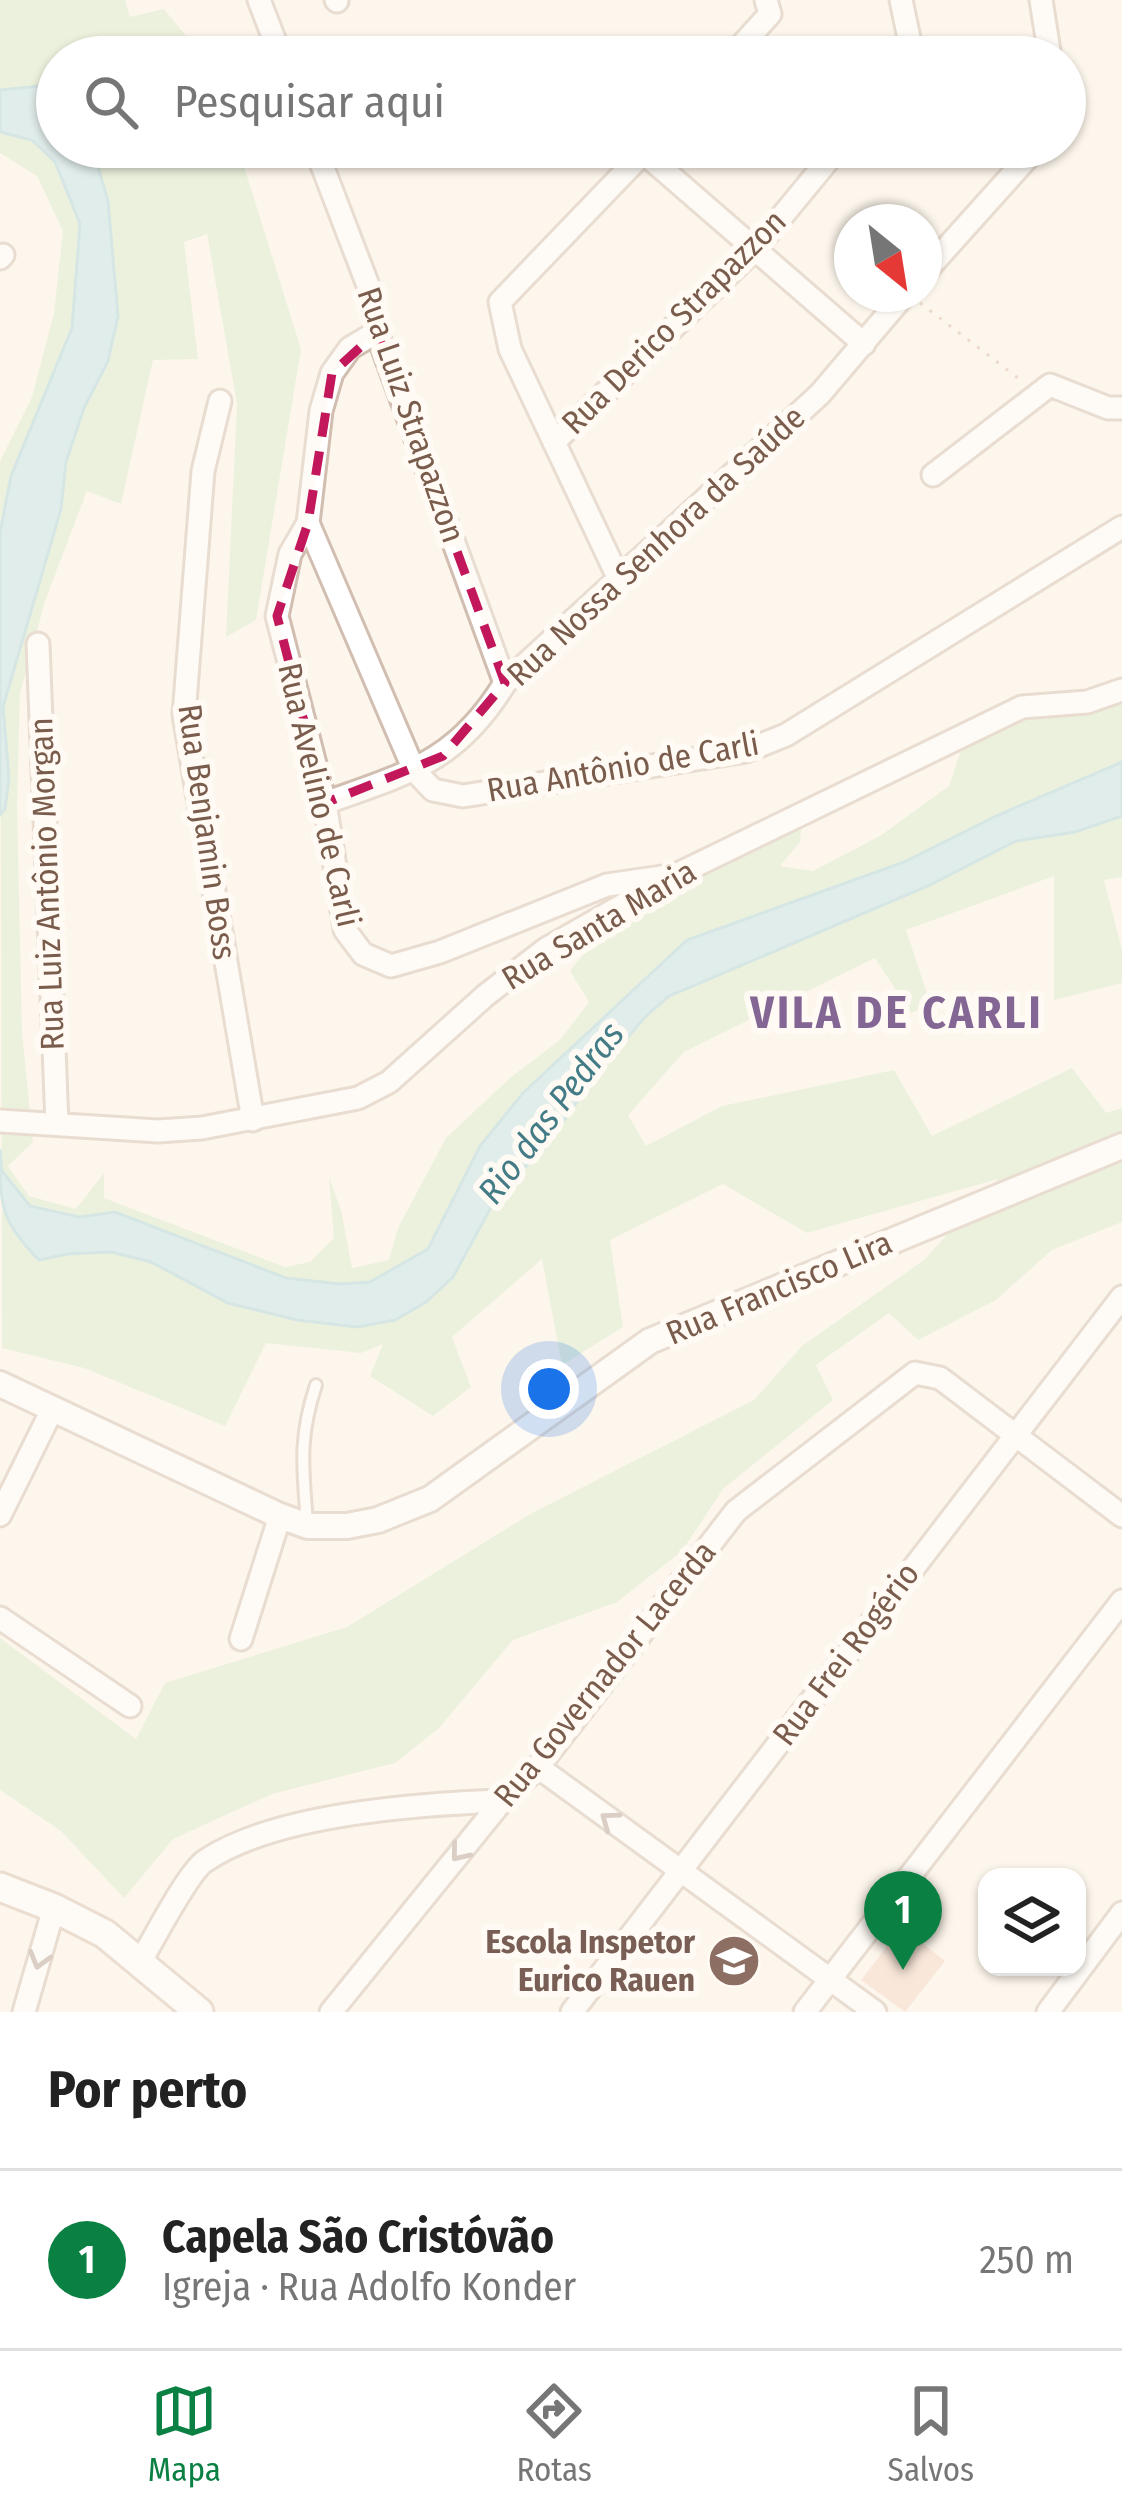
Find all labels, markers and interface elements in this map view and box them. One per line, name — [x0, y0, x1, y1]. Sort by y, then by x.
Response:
search box — [36, 36, 1086, 168]
icon: search — [78, 69, 144, 135]
text: Pesquisar aqui — [174, 75, 445, 129]
street label: Rua Derico Strapazzon — [553, 201, 795, 443]
north arrow — [834, 204, 942, 312]
street label: Rua Luiz Strapazzon — [349, 282, 473, 548]
street label: Rua Nossa Senhora da Saúde — [499, 397, 813, 695]
street label: Rua Avelino de Carli — [269, 659, 369, 931]
street label: Rua Benjamin Boss — [169, 702, 245, 962]
street label: Rua Luiz Antônio Morgan — [21, 717, 73, 1051]
street label: Rua Antônio de Carli — [484, 723, 762, 811]
street label: Rua Santa Maria — [495, 851, 703, 999]
district label: VILA DE CARLI — [749, 986, 1044, 1040]
water label: Rio das Pedras — [468, 1014, 634, 1212]
street label: Rua Francisco Lira — [660, 1222, 898, 1354]
your location — [519, 1359, 579, 1419]
street label: Rua Governador Lacerda — [486, 1533, 724, 1815]
street label: Rua Frei Rogério — [764, 1555, 928, 1753]
one-way arrow — [601, 1812, 623, 1834]
one-way arrow — [452, 1840, 474, 1862]
map controls — [978, 1868, 1086, 1976]
button: layers — [978, 1868, 1086, 1976]
pin: 1 — [864, 1871, 942, 1970]
place label: Escola Inspetor Eurico Rauen — [486, 1922, 696, 2000]
school or university icon: Escola Inspetor Eurico Rauen — [706, 1933, 762, 1989]
one-way arrow — [28, 1949, 53, 1970]
text: Por perto — [48, 2059, 247, 2121]
text: Capela São Cristóvão — [162, 2210, 554, 2264]
text: 1 — [79, 2237, 95, 2283]
text: 250 m — [979, 2237, 1074, 2283]
text: Igreja · Rua Adolfo Konder — [162, 2264, 576, 2310]
tab: Mapa — [148, 2378, 221, 2490]
tab: Rotas — [517, 2378, 592, 2490]
tab: Salvos — [888, 2378, 974, 2490]

